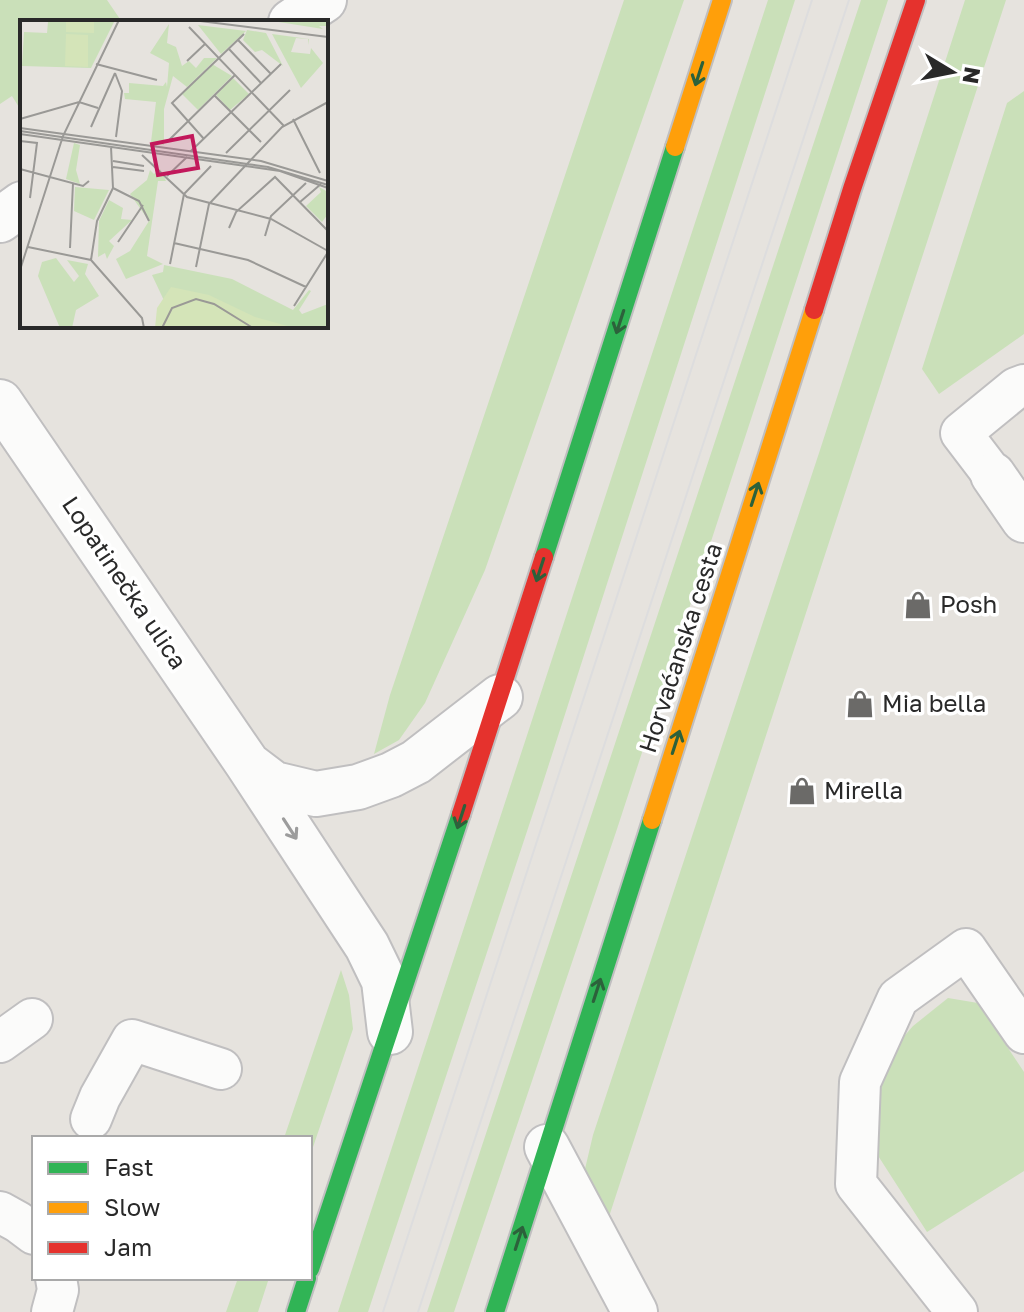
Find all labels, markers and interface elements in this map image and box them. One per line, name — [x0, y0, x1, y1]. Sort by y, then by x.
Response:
inset map — [20, 20, 328, 328]
north arrow — [912, 32, 992, 112]
one-way arrow — [690, 62, 705, 87]
text: N — [957, 65, 987, 86]
one-way arrow — [611, 309, 626, 334]
one-way arrow — [748, 482, 763, 507]
street label: Lopatinečka ulica — [57, 490, 194, 674]
street label: Horvaćanska cesta — [632, 539, 727, 756]
one-way arrow — [532, 557, 547, 582]
place label: Posh — [940, 589, 997, 618]
shop icon: Posh — [903, 590, 933, 620]
place label: Mia bella — [882, 688, 986, 717]
shop icon: Mia bella — [845, 689, 875, 719]
one-way arrow — [670, 730, 684, 755]
place label: Mirella — [824, 775, 903, 804]
shop icon: Mirella — [787, 776, 817, 806]
one-way arrow — [452, 804, 467, 829]
one-way arrow — [281, 817, 298, 839]
one-way arrow — [590, 977, 605, 1003]
legend — [32, 1136, 312, 1280]
text: Fast — [104, 1152, 154, 1181]
text: Slow — [104, 1192, 160, 1221]
one-way arrow — [512, 1225, 527, 1250]
text: Jam — [104, 1232, 152, 1261]

